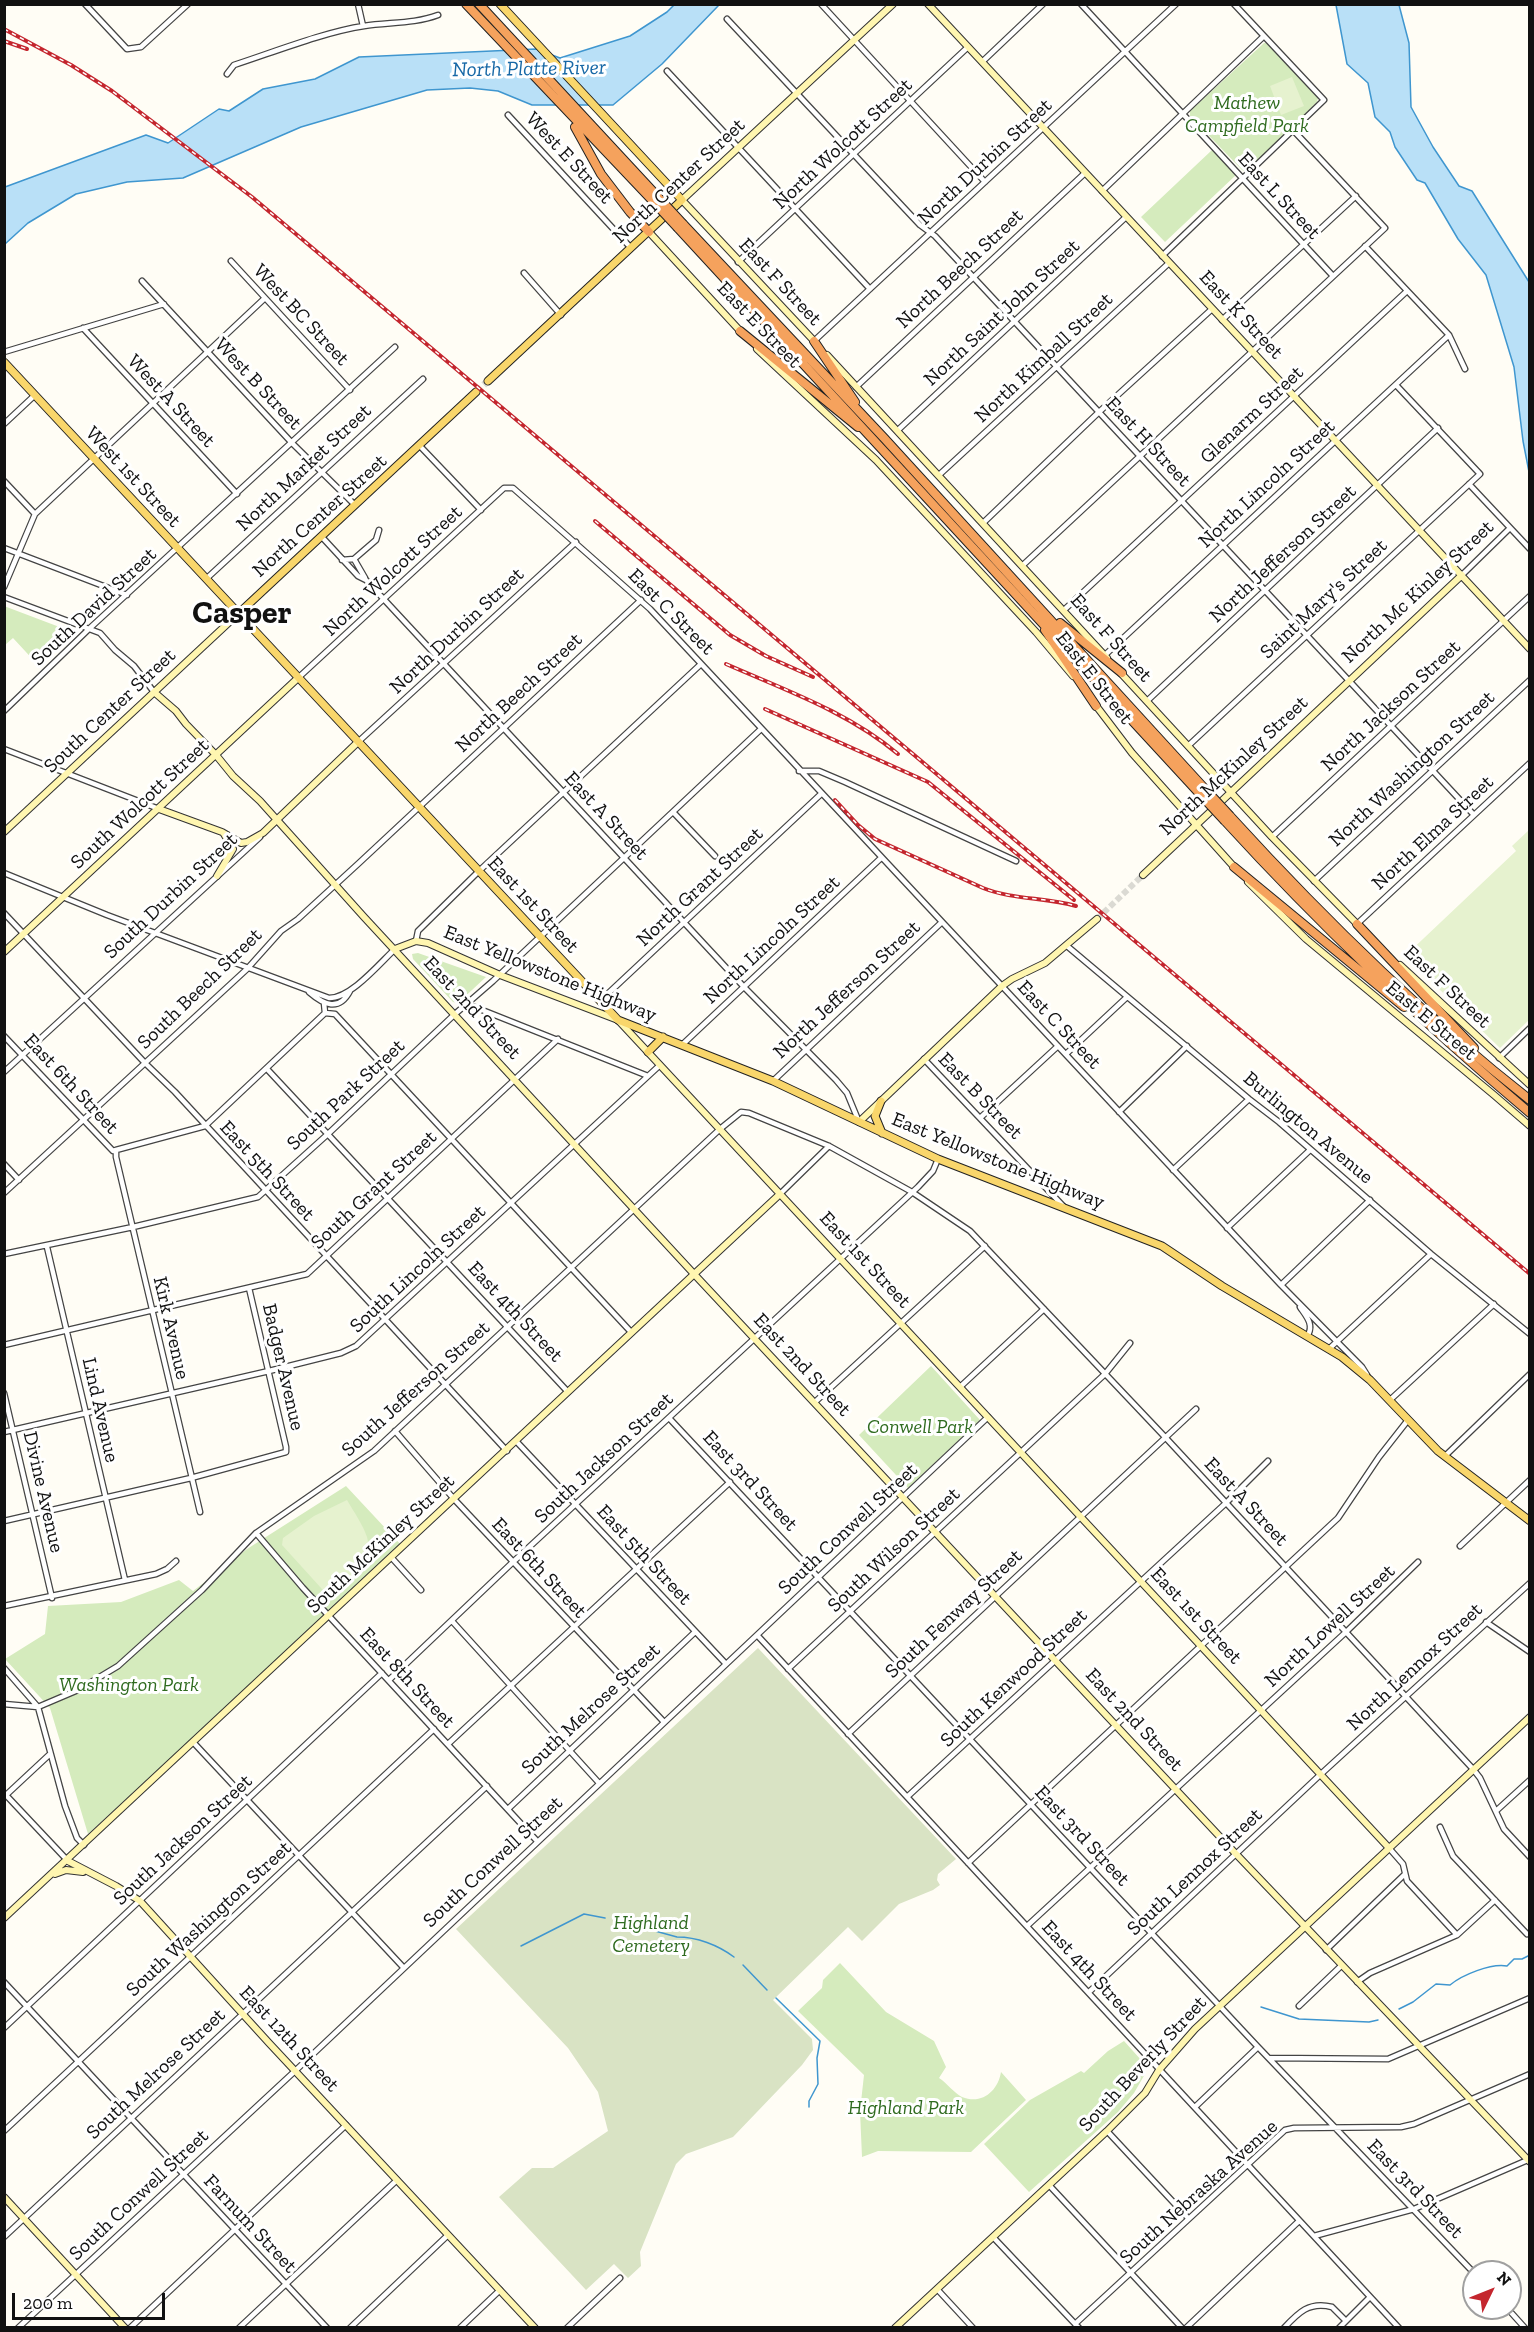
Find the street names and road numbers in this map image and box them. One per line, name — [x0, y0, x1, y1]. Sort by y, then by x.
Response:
street label: North Wolcott Street — [769, 73, 917, 215]
street label: North Durbin Street — [913, 94, 1057, 230]
street label: West E Street — [520, 107, 618, 209]
street label: North Center Street — [608, 113, 750, 249]
street label: East L Street — [1233, 147, 1325, 245]
street label: North Beech Street — [892, 204, 1028, 334]
street label: East F Street — [734, 233, 826, 331]
street label: North Saint John Street — [919, 235, 1085, 391]
street label: West BC Street — [248, 259, 354, 371]
street label: East K Street — [1194, 266, 1288, 364]
street label: East E Street — [712, 277, 806, 373]
street label: North Kimball Street — [970, 288, 1118, 428]
street label: West B Street — [209, 333, 307, 435]
street label: West A Street — [122, 350, 220, 452]
street label: Glenarm Street — [1195, 361, 1309, 469]
street label: East H Street — [1100, 392, 1196, 492]
street label: North Market Street — [232, 399, 376, 537]
street label: North Lincoln Street — [1194, 415, 1340, 553]
street label: West 1st Street — [80, 422, 186, 532]
street label: North Center Street — [248, 449, 392, 583]
street label: North Jefferson Street — [1205, 480, 1361, 628]
street label: North Wolcott Street — [319, 500, 467, 642]
street label: North Mc Kinley Street — [1337, 515, 1499, 669]
street label: Saint Mary's Street — [1256, 534, 1392, 664]
street label: South David Street — [26, 543, 162, 671]
street label: North Durbin Street — [385, 563, 529, 699]
street label: East C Street — [623, 564, 719, 660]
street label: East F Street — [1065, 589, 1157, 687]
street label: East E Street — [1050, 627, 1138, 729]
street label: North Beech Street — [451, 628, 587, 758]
street label: North Jackson Street — [1316, 635, 1466, 777]
street label: South Center Street — [39, 644, 181, 778]
street label: North Washington Street — [1324, 686, 1500, 852]
street label: North McKinley Street — [1155, 691, 1313, 841]
street label: South Wolcott Street — [66, 734, 214, 874]
street label: East A Street — [559, 767, 653, 865]
street label: North Elma Street — [1367, 771, 1499, 895]
street label: North Grant Street — [632, 822, 768, 952]
street label: South Durbin Street — [99, 828, 243, 964]
street label: East 1st Street — [482, 852, 584, 958]
street label: North Lincoln Street — [699, 871, 845, 1009]
street label: North Jefferson Street — [769, 916, 925, 1064]
street label: East Yellowstone Highway — [440, 920, 660, 1028]
street label: South Beech Street — [133, 923, 267, 1055]
street label: East F Street — [1398, 941, 1496, 1033]
street label: East 2nd Street — [418, 952, 526, 1064]
street label: East C Street — [1012, 976, 1106, 1074]
street label: East E Street — [1381, 976, 1481, 1066]
street label: East 6th Street — [18, 1029, 124, 1139]
street label: South Park Street — [282, 1034, 410, 1156]
street label: East B Street — [933, 1048, 1027, 1144]
street label: Burlington Avenue — [1238, 1067, 1378, 1189]
street label: East Yellowstone Highway — [888, 1107, 1108, 1215]
street label: East 5th Street — [214, 1116, 320, 1226]
street label: South Grant Street — [306, 1126, 442, 1254]
street label: South Lincoln Street — [345, 1200, 491, 1338]
street label: East 1st Street — [814, 1207, 916, 1313]
street label: East 4th Street — [462, 1257, 568, 1367]
street label: Kirk Avenue — [147, 1274, 195, 1382]
street label: Badger Avenue — [257, 1301, 309, 1433]
street label: East 2nd Street — [748, 1309, 856, 1421]
street label: South Jefferson Street — [337, 1316, 495, 1462]
street label: Lind Avenue — [76, 1355, 124, 1465]
street label: South Jackson Street — [530, 1388, 678, 1528]
street label: East 3rd Street — [697, 1426, 803, 1536]
street label: Divine Avenue — [17, 1429, 69, 1555]
street label: East A Street — [1199, 1453, 1293, 1551]
street label: South Conwell Street — [773, 1458, 923, 1600]
street label: South McKinley Street — [302, 1469, 460, 1619]
street label: South Wilson Street — [823, 1482, 965, 1618]
street label: East 5th Street — [591, 1500, 697, 1610]
street label: East 6th Street — [486, 1513, 592, 1623]
street label: South Fenway Street — [881, 1544, 1027, 1684]
street label: North Lowell Street — [1260, 1559, 1400, 1693]
street label: East 1st Street — [1145, 1563, 1247, 1669]
street label: North Lennox Street — [1342, 1598, 1488, 1736]
street label: South Kenwood Street — [936, 1604, 1092, 1752]
street label: East 8th Street — [354, 1623, 460, 1733]
street label: South Melrose Street — [517, 1638, 665, 1780]
street label: East 2nd Street — [1080, 1664, 1188, 1776]
street label: South Jackson Street — [109, 1770, 257, 1910]
street label: East 3rd Street — [1029, 1781, 1135, 1891]
street label: South Conwell Street — [418, 1791, 568, 1933]
street label: South Lennox Street — [1122, 1803, 1268, 1941]
street label: South Washington Street — [121, 1836, 297, 2002]
street label: East 4th Street — [1036, 1916, 1142, 2026]
street label: East 12th Street — [234, 1981, 344, 2097]
street label: South Beverly Street — [1074, 1991, 1212, 2137]
street label: South Melrose Street — [82, 2003, 230, 2145]
street label: South Nebraska Avenue — [1115, 2115, 1283, 2269]
street label: South Conwell Street — [64, 2124, 214, 2266]
street label: East 3rd Street — [1362, 2134, 1468, 2244]
street label: Farnum Street — [198, 2170, 302, 2278]

